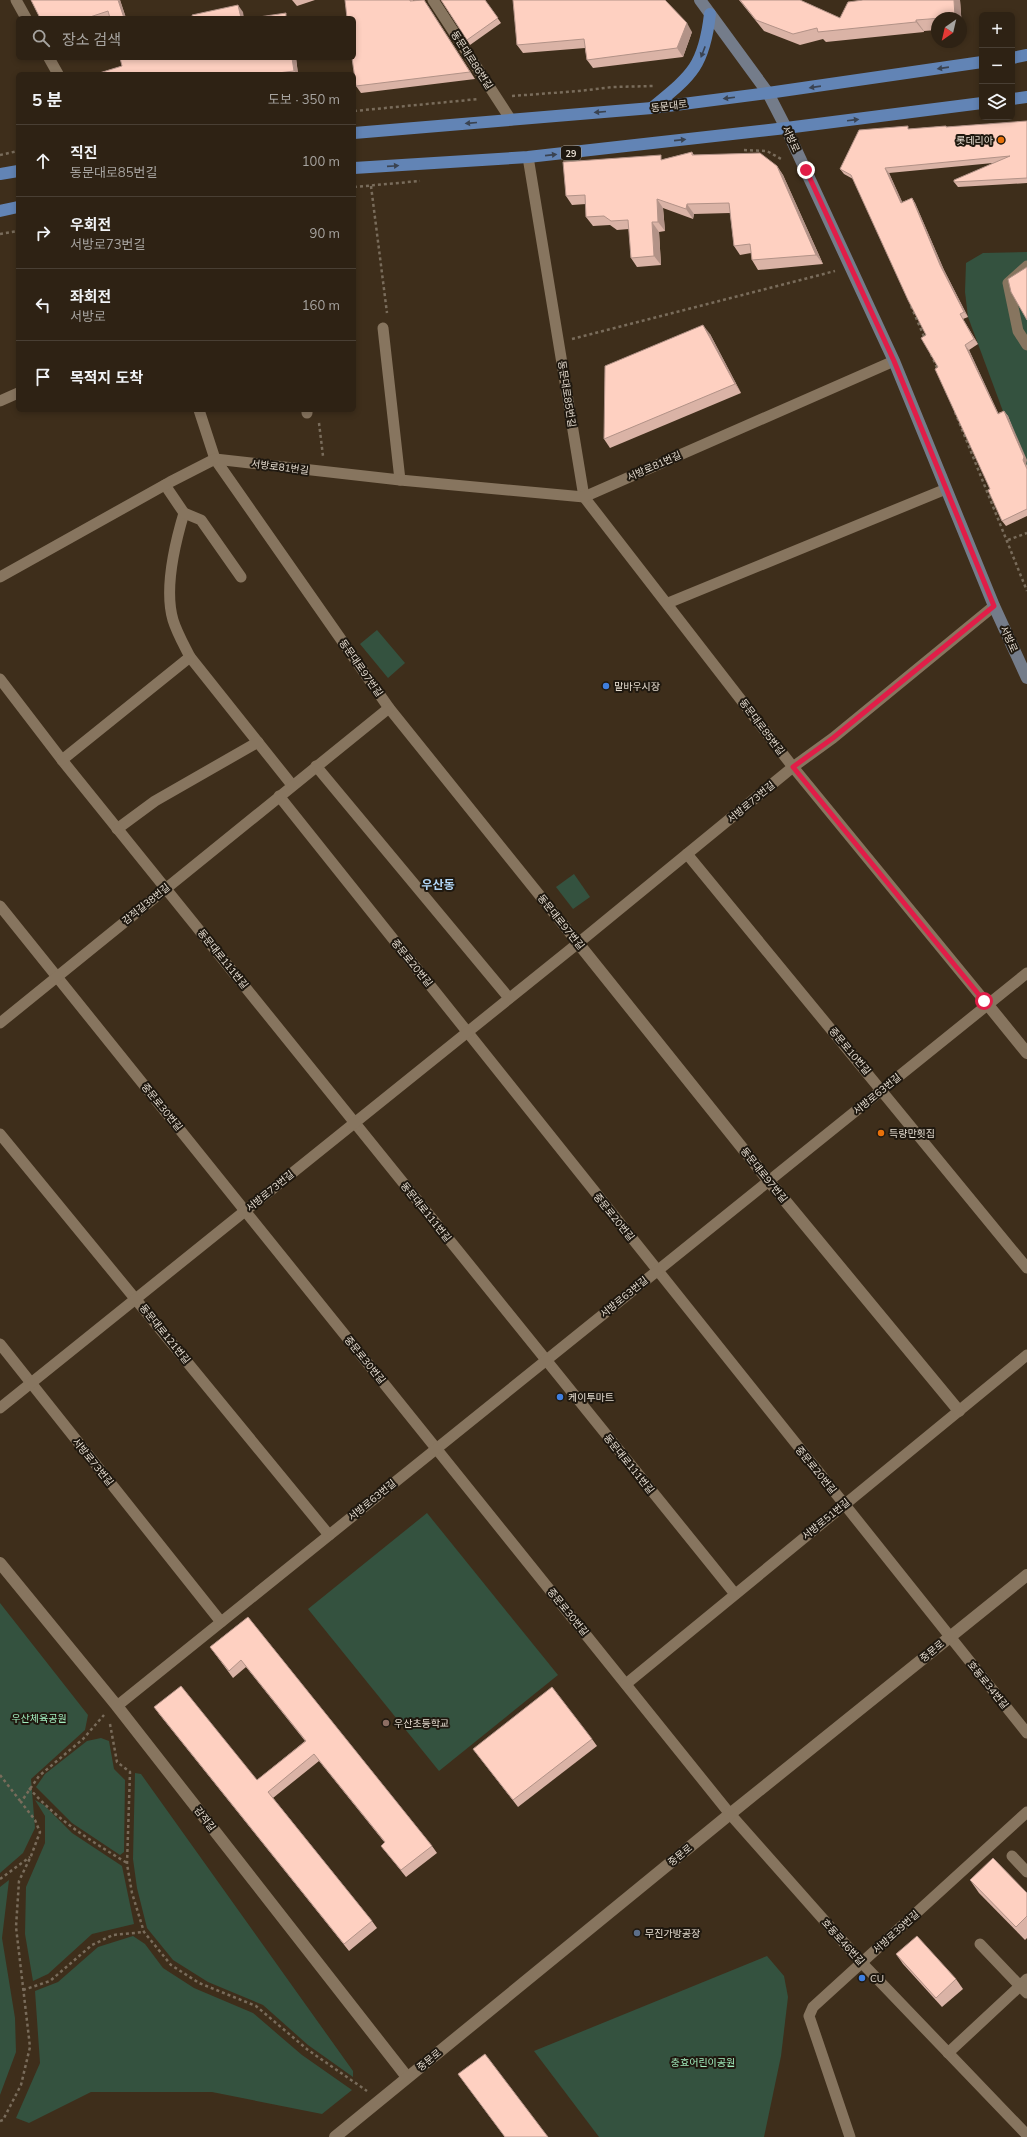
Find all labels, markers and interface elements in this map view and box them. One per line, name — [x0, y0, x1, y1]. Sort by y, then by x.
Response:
north arrow — [931, 12, 967, 48]
map controls — [979, 12, 1015, 120]
button: + — [979, 12, 1015, 48]
search box — [16, 16, 356, 60]
icon: search — [30, 27, 52, 49]
street label: 동문대로86번길 — [448, 28, 496, 92]
text: 장소 검색 — [62, 30, 121, 49]
one-way arrow — [699, 46, 705, 58]
button: − — [979, 48, 1015, 84]
one-way arrow — [937, 65, 949, 71]
one-way arrow — [809, 84, 821, 90]
button: layers — [979, 84, 1015, 120]
text: 5 분 — [32, 89, 63, 110]
text: 도보 · 350 m — [268, 91, 340, 107]
one-way arrow — [723, 95, 735, 101]
street label: 동문대로 — [650, 97, 688, 115]
one-way arrow — [594, 109, 606, 116]
one-way arrow — [847, 117, 859, 123]
one-way arrow — [465, 119, 477, 126]
street label: 서방로 — [779, 124, 803, 154]
place label: 롯데리아 — [956, 134, 994, 147]
marker: 롯데리아 — [996, 135, 1006, 145]
one-way arrow — [674, 137, 686, 144]
text: 직진 — [70, 143, 98, 162]
road number: 29 — [561, 146, 581, 160]
icon: ahead — [32, 150, 54, 172]
one-way arrow — [544, 152, 557, 158]
text: 100 m — [302, 153, 340, 169]
route end — [797, 161, 815, 179]
one-way arrow — [387, 162, 399, 169]
text: 동문대로85번길 — [70, 164, 157, 180]
text: 우회전 — [70, 215, 111, 234]
icon: right — [32, 222, 54, 244]
text: 90 m — [310, 225, 340, 241]
text: 서방로73번길 — [70, 236, 145, 252]
text: 좌회전 — [70, 287, 111, 306]
icon: left — [32, 294, 54, 316]
text: 160 m — [302, 297, 340, 313]
text: 서방로 — [70, 308, 106, 324]
street label: 동문대로85번길 — [555, 360, 579, 428]
icon: arrive — [32, 366, 54, 388]
text: 목적지 도착 — [70, 368, 143, 387]
street label: 서방로81번길 — [625, 448, 683, 484]
street label: 서방로81번길 — [250, 457, 310, 477]
street label: 서방로 — [997, 624, 1021, 654]
street label: 동문대로97번길 — [336, 637, 386, 699]
place label: 말바우시장 — [614, 680, 660, 693]
marker: 말바우시장 — [601, 681, 611, 691]
street label: 동문대로85번길 — [737, 696, 787, 758]
street label: 서방로73번길 — [725, 778, 777, 826]
district label: 우산동 — [421, 877, 455, 892]
street label: 감적길38번길 — [119, 881, 173, 927]
street label: 동문대로97번길 — [535, 892, 587, 952]
street label: 동문대로111번길 — [195, 926, 251, 992]
street label: 중문로20번길 — [389, 936, 435, 990]
route start — [975, 992, 993, 1010]
street label: 중문로10번길 — [826, 1025, 874, 1077]
street label: 서방로63번길 — [850, 1071, 904, 1117]
street label: 중문로30번길 — [139, 1080, 185, 1134]
place label: 득량만횟집 — [889, 1127, 935, 1140]
marker: 득량만횟집 — [876, 1128, 886, 1138]
street label: 동문대로97번길 — [738, 1145, 790, 1205]
street label: 서방로73번길 — [243, 1168, 297, 1214]
street label: 동문대로111번길 — [398, 1179, 454, 1245]
street label: 중문로20번길 — [591, 1190, 637, 1244]
street label: 서방로63번길 — [597, 1274, 651, 1320]
street label: 동문대로121번길 — [137, 1301, 193, 1367]
street label: 중문로30번길 — [342, 1333, 388, 1387]
place label: 케이투마트 — [568, 1391, 614, 1404]
marker: 케이투마트 — [555, 1392, 565, 1402]
street label: 동문대로111번길 — [601, 1431, 657, 1497]
street label: 서방로73번길 — [70, 1435, 116, 1489]
street label: 중문로20번길 — [793, 1443, 839, 1497]
street label: 서방로63번길 — [345, 1477, 399, 1523]
street label: 서방로51번길 — [799, 1496, 853, 1542]
street label: 중문로30번길 — [545, 1585, 591, 1639]
street label: 중문로 — [917, 1637, 947, 1665]
street label: 호동로34번길 — [965, 1658, 1011, 1712]
park label: 우산체육공원 — [11, 1712, 67, 1725]
place label: 우산초등학교 — [394, 1717, 449, 1730]
marker: 우산초등학교 — [381, 1718, 391, 1728]
street label: 감적길 — [191, 1804, 219, 1834]
street label: 중문로 — [665, 1841, 695, 1869]
street label: 서방로39번길 — [870, 1908, 922, 1956]
street label: 호동로46번길 — [819, 1916, 867, 1968]
place label: 무진가방공장 — [645, 1927, 700, 1940]
marker: 무진가방공장 — [632, 1928, 642, 1938]
place label: CU — [870, 1972, 884, 1985]
marker: CU — [857, 1973, 867, 1983]
street label: 중문로 — [414, 2046, 444, 2074]
park label: 충효어린이공원 — [671, 2056, 735, 2069]

